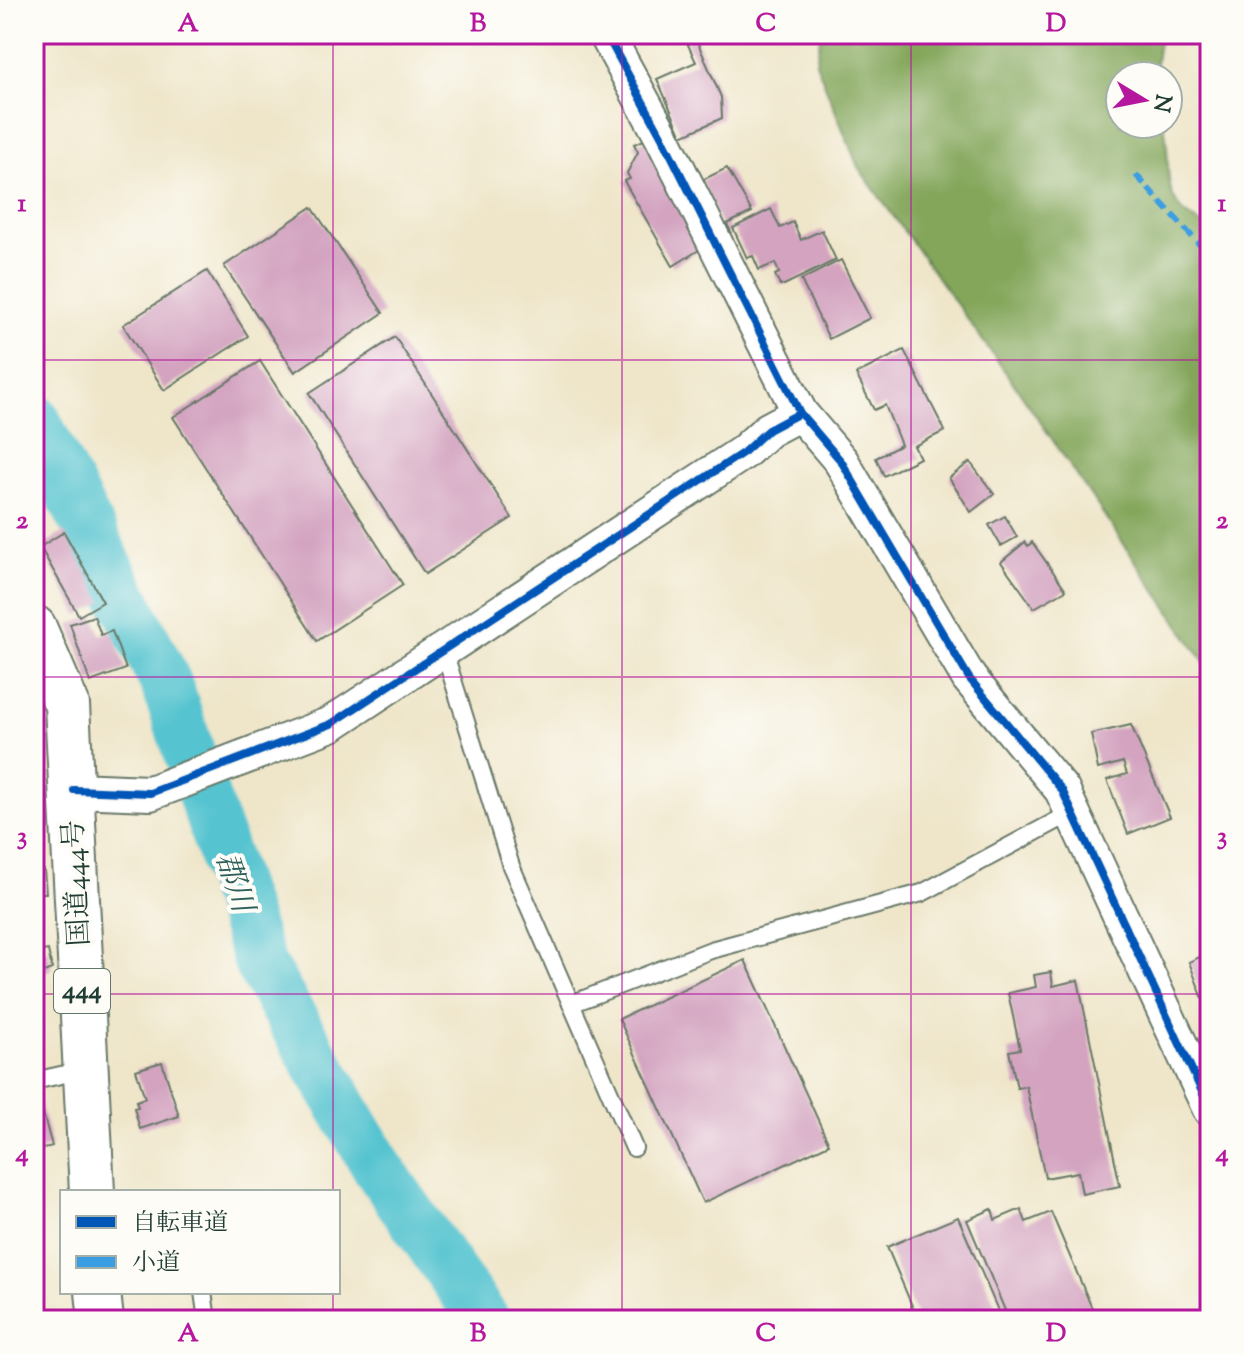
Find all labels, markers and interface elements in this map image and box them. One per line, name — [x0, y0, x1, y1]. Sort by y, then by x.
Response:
text: A — [177, 6, 199, 43]
text: B — [470, 6, 487, 43]
text: C — [756, 6, 776, 43]
text: D — [1046, 6, 1066, 43]
north arrow — [1104, 60, 1184, 140]
text: N — [1143, 92, 1178, 115]
text: 1 — [18, 186, 27, 223]
text: 1 — [1218, 186, 1227, 223]
text: 2 — [16, 503, 29, 540]
text: 2 — [1216, 503, 1229, 540]
text: 3 — [17, 819, 27, 856]
street label: 国道444号 — [55, 819, 101, 947]
text: 3 — [1217, 819, 1227, 856]
water label: 郡川 — [203, 848, 264, 921]
road number: 444 — [54, 969, 110, 1013]
text: 4 — [14, 1136, 29, 1173]
text: 4 — [1214, 1136, 1229, 1173]
legend — [60, 1190, 340, 1294]
text: 自転車道 — [132, 1207, 228, 1241]
text: 小道 — [132, 1247, 180, 1281]
text: A — [177, 1316, 199, 1353]
text: B — [470, 1316, 487, 1353]
text: C — [756, 1316, 776, 1353]
text: D — [1046, 1316, 1066, 1353]

